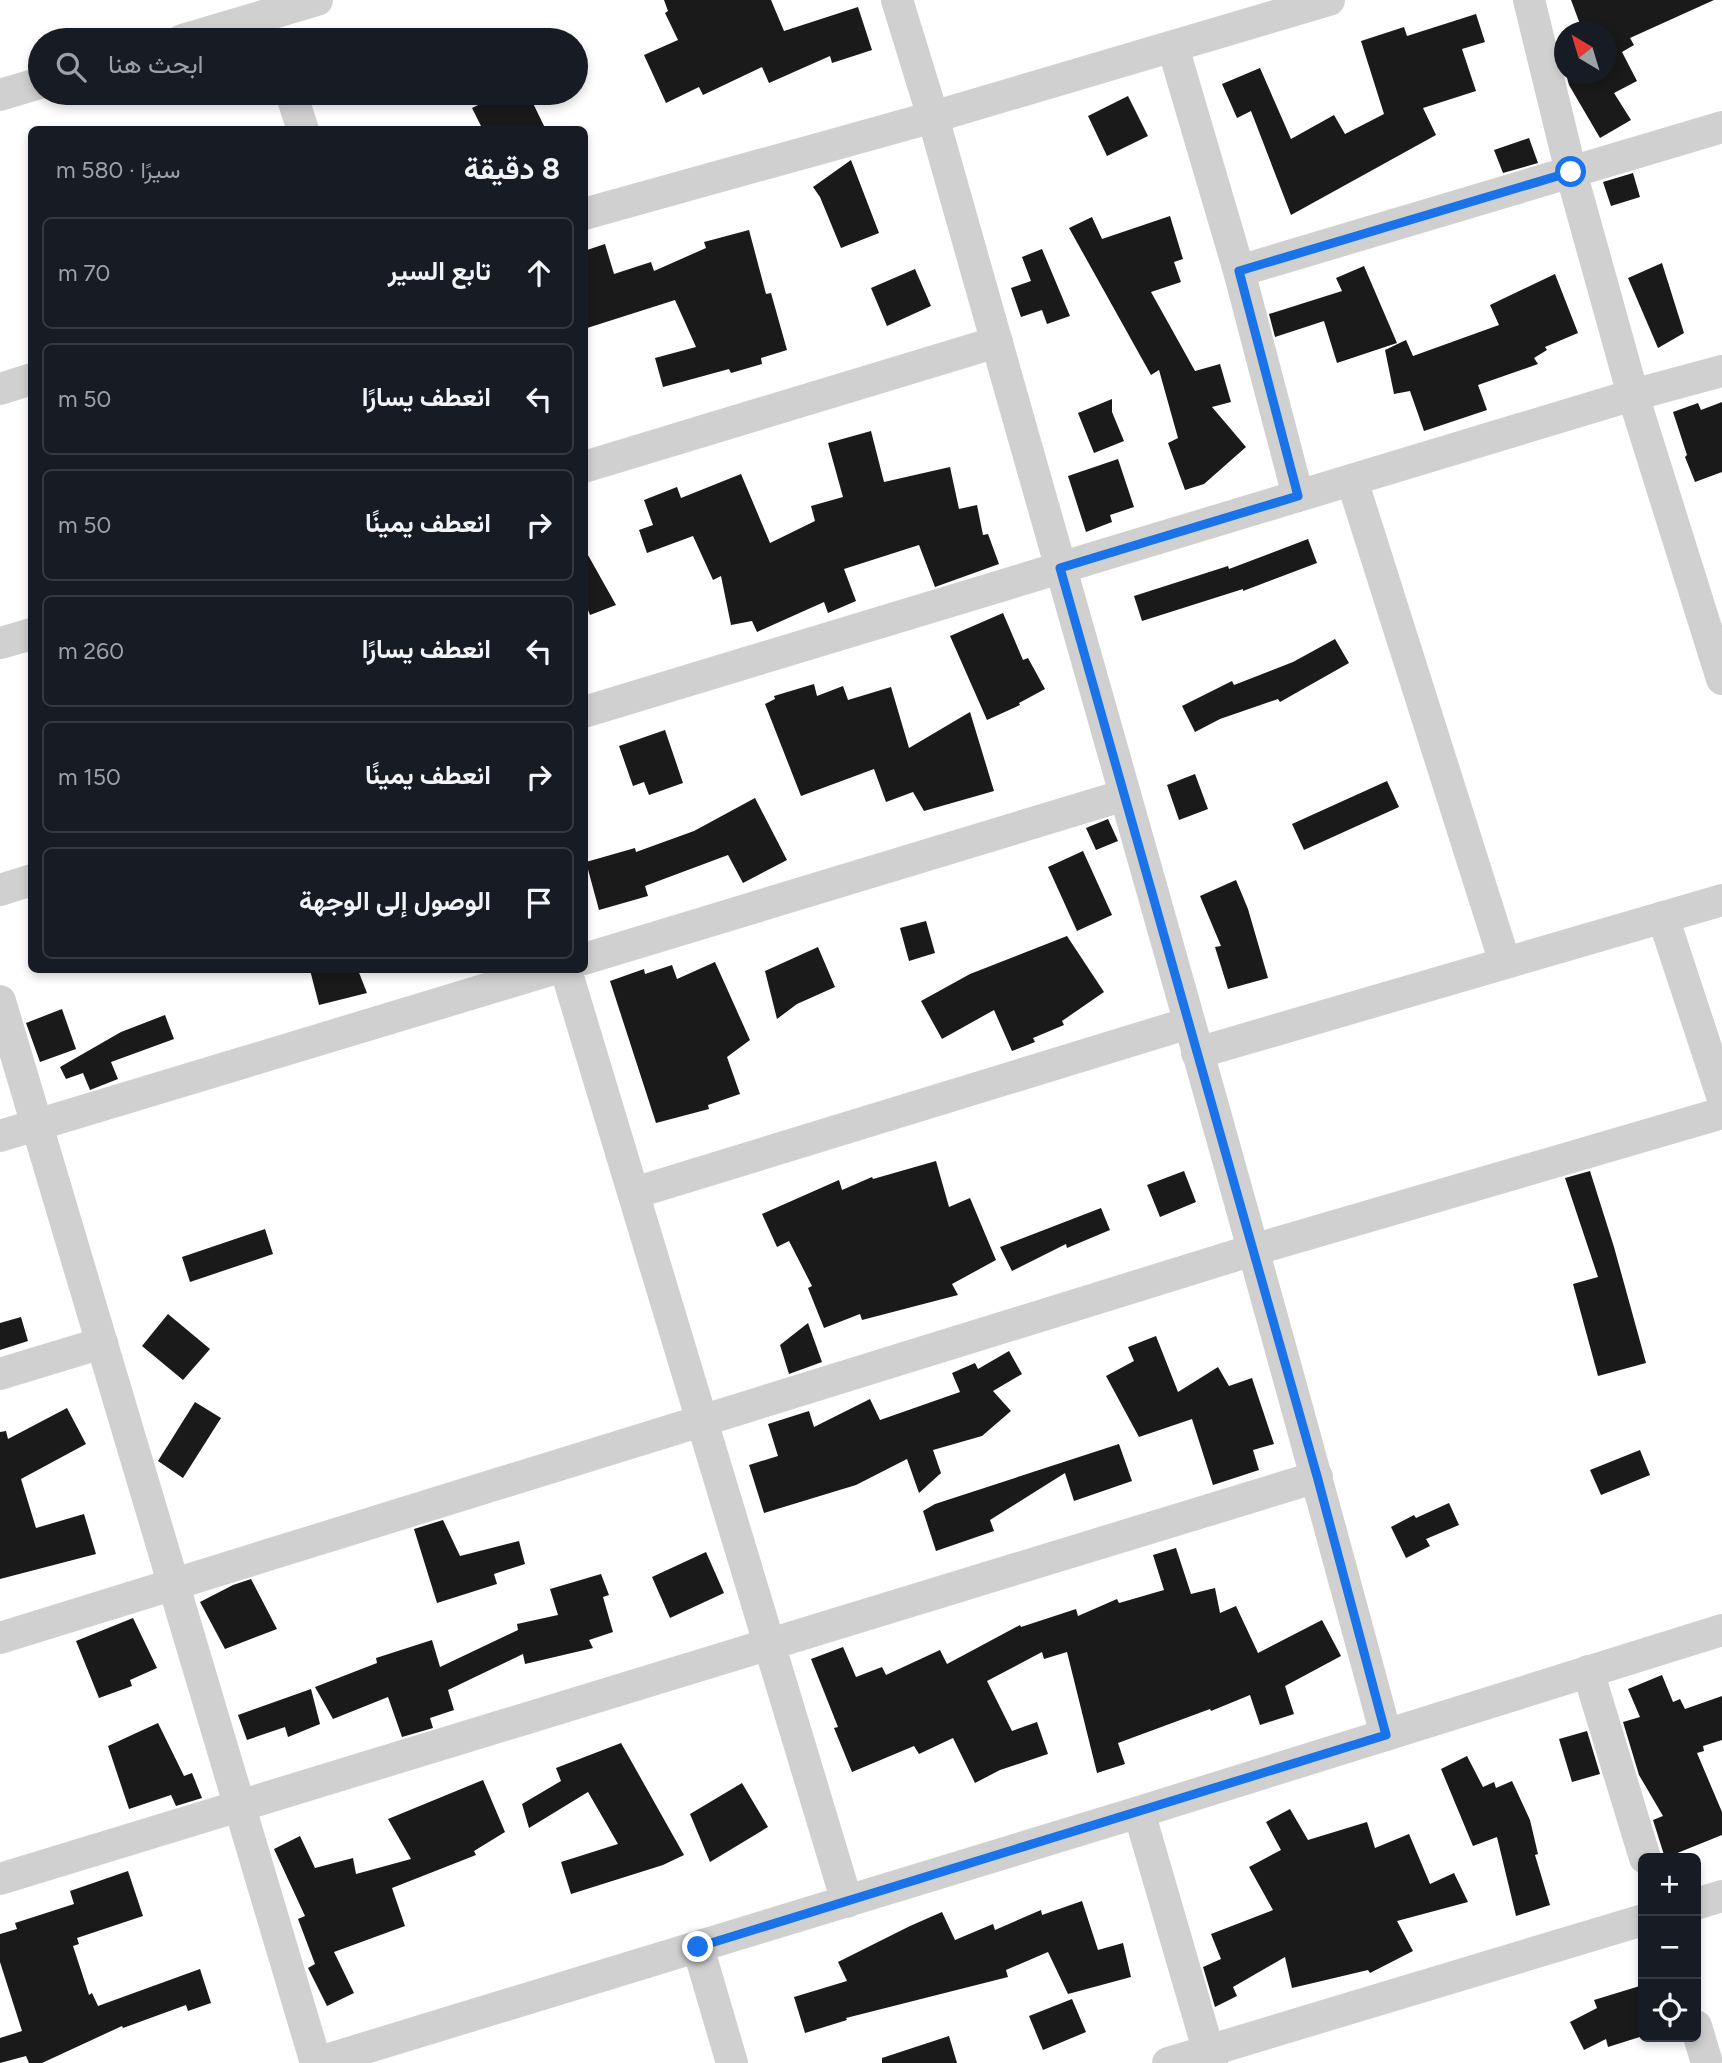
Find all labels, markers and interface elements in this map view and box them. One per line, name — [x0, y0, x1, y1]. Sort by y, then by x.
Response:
north arrow — [1554, 21, 1617, 84]
search box — [28, 28, 588, 105]
icon: search — [52, 48, 90, 86]
text: ابحث هنا — [108, 48, 204, 80]
text: 8 دقيقة — [464, 150, 560, 187]
text: سيرًا · 580 m — [56, 156, 180, 184]
route start — [1555, 156, 1586, 187]
icon: ahead — [520, 254, 558, 292]
text: تابع السير — [388, 255, 491, 287]
text: 70 m — [58, 259, 110, 287]
icon: left — [520, 380, 558, 418]
text: انعطف يسارًا — [362, 381, 491, 413]
text: 50 m — [58, 385, 111, 413]
icon: right — [520, 506, 558, 544]
text: انعطف يمينًا — [365, 507, 491, 539]
text: 50 m — [58, 511, 111, 539]
icon: left — [520, 632, 558, 670]
text: انعطف يسارًا — [362, 633, 491, 665]
text: 260 m — [58, 637, 124, 665]
icon: right — [520, 758, 558, 796]
text: انعطف يمينًا — [365, 759, 491, 791]
text: 150 m — [58, 763, 121, 791]
icon: arrive — [520, 884, 558, 922]
text: الوصول إلى الوجهة — [299, 885, 491, 917]
map controls — [1638, 1853, 1701, 2042]
button: + — [1638, 1853, 1701, 1916]
button: − — [1638, 1916, 1701, 1979]
route end — [682, 1931, 713, 1962]
button: locate — [1638, 1979, 1701, 2042]

